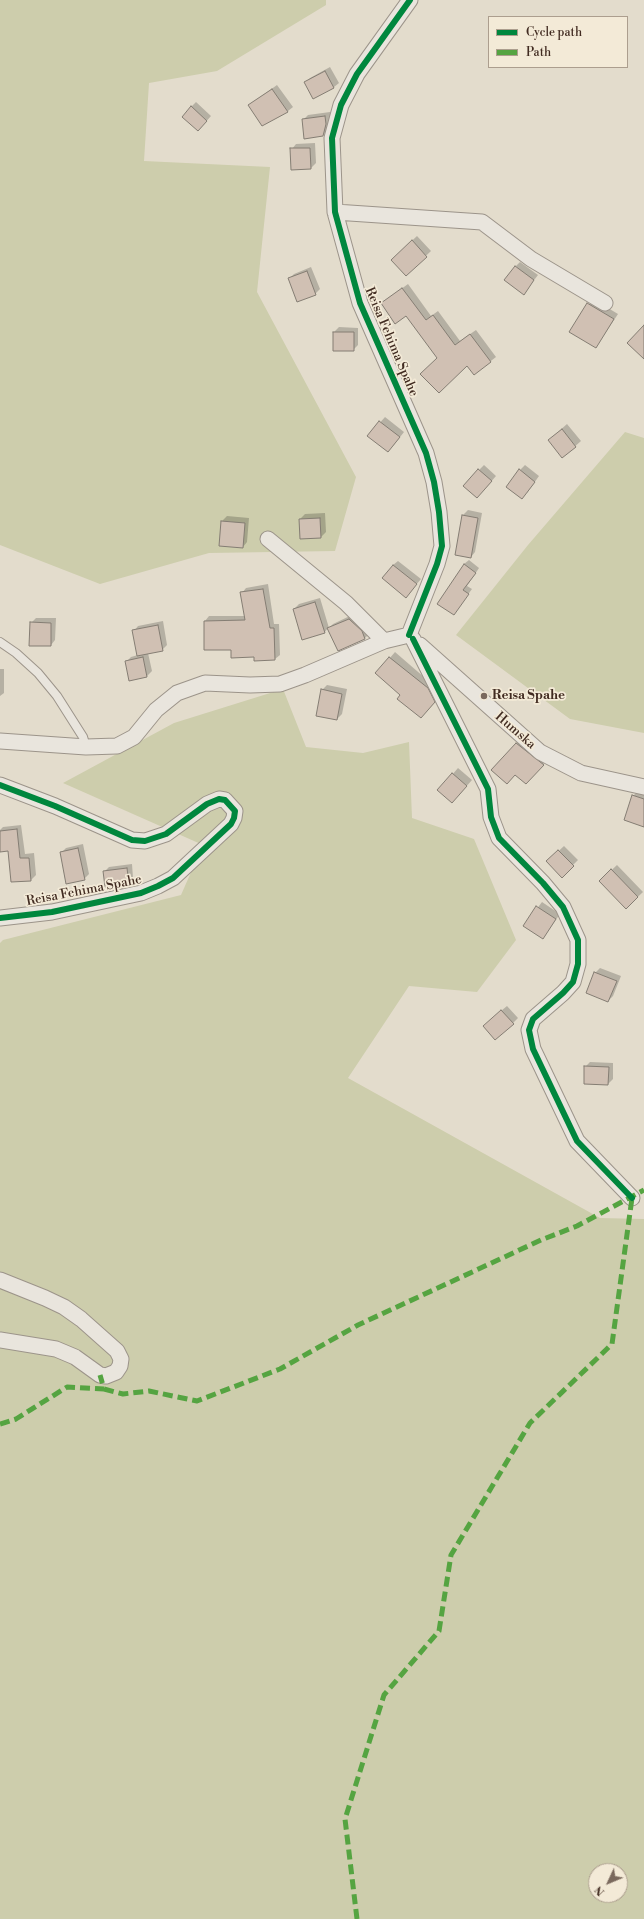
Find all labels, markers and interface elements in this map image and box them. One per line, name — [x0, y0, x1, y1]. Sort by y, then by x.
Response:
legend — [488, 16, 628, 68]
text: Cycle path — [526, 25, 582, 40]
text: Path — [526, 45, 551, 60]
street label: Reisa Fehima Spahe — [361, 285, 421, 399]
place label: Reisa Spahe — [492, 688, 565, 704]
marker: Reisa Spahe — [479, 691, 489, 701]
street label: Humska — [492, 709, 538, 753]
street label: Reisa Fehima Spahe — [25, 872, 143, 910]
north arrow — [588, 1863, 628, 1903]
text: N — [592, 1883, 608, 1899]

